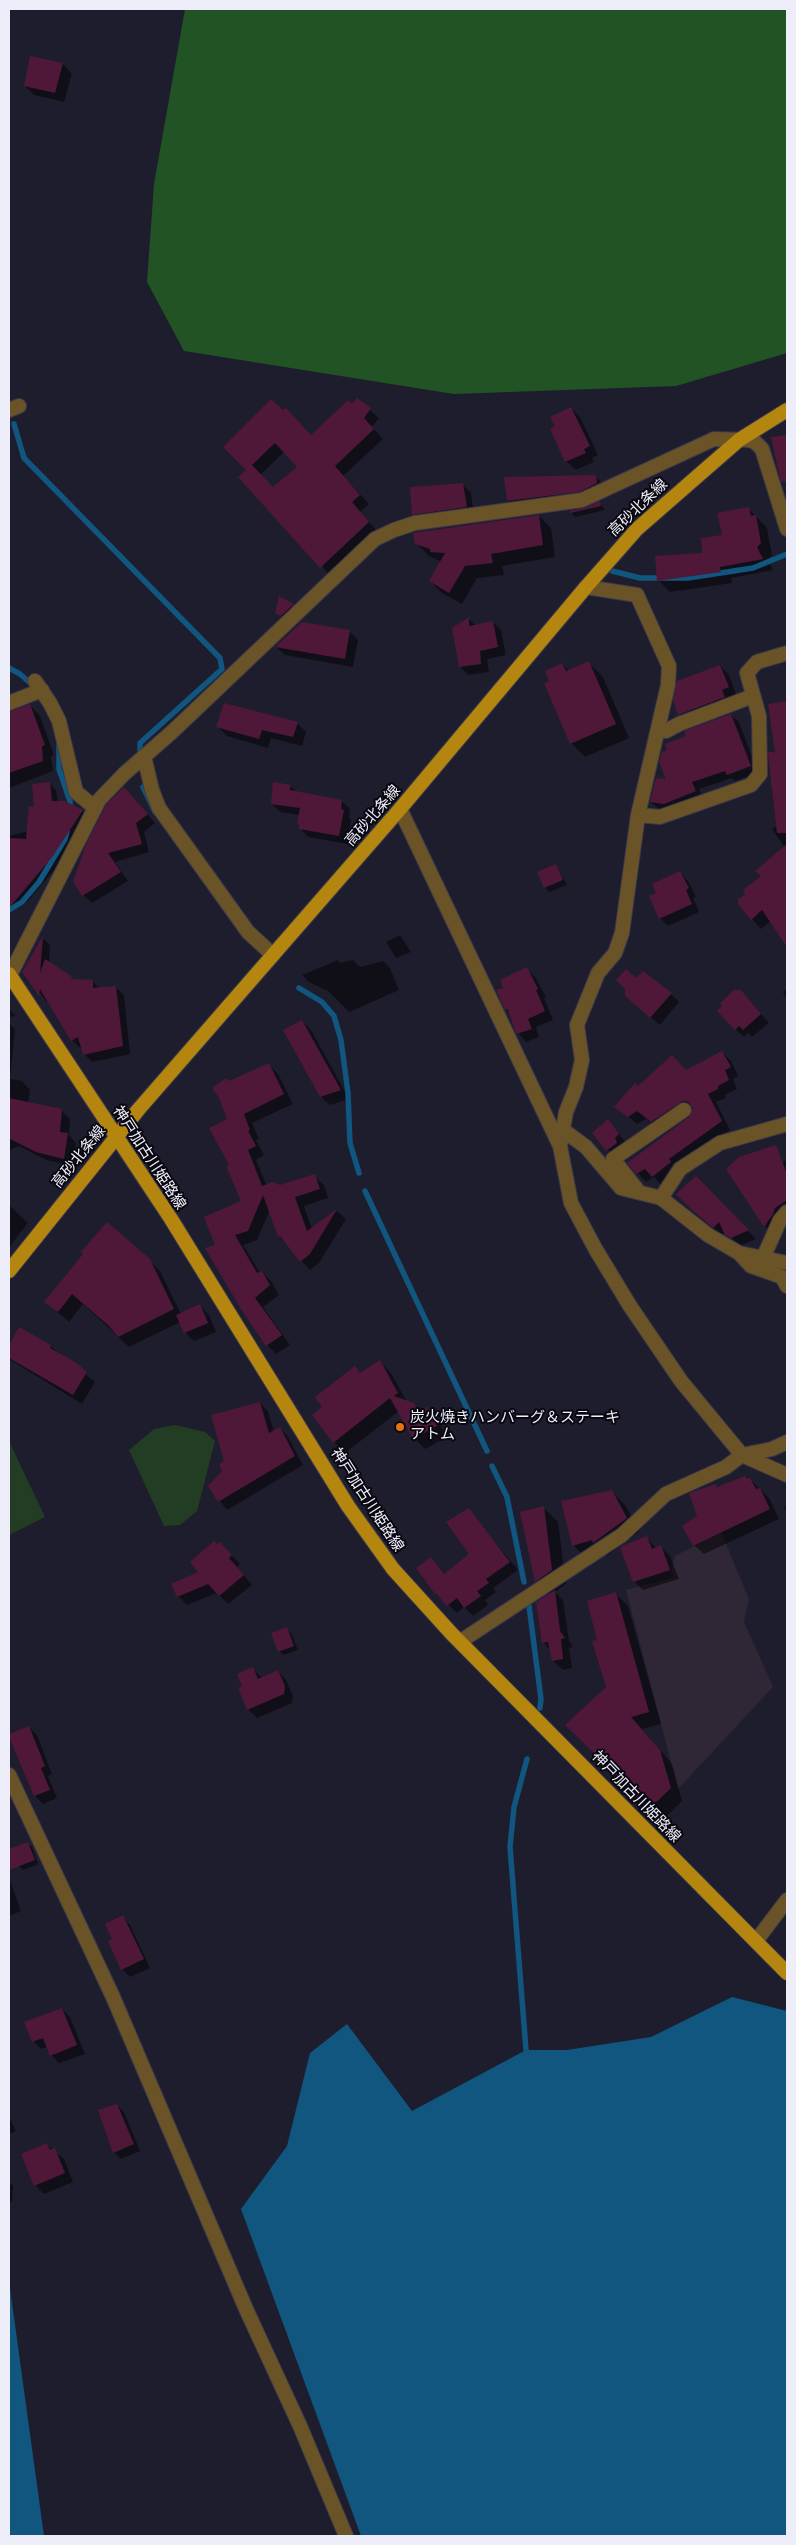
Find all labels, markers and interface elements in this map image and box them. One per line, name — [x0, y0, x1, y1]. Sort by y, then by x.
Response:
street label: 高砂北条線 — [605, 475, 671, 541]
street label: 高砂北条線 — [342, 782, 404, 850]
street label: 神戸加古川姫路線 — [109, 1103, 189, 1213]
street label: 高砂北条線 — [48, 1122, 110, 1192]
place label: 炭火焼きハンバーグ＆ステーキ アトム — [410, 1409, 620, 1444]
marker: 炭火焼きハンバーグ＆ステーキ アトム — [394, 1421, 406, 1433]
street label: 神戸加古川姫路線 — [327, 1445, 407, 1555]
street label: 神戸加古川姫路線 — [588, 1748, 684, 1846]

